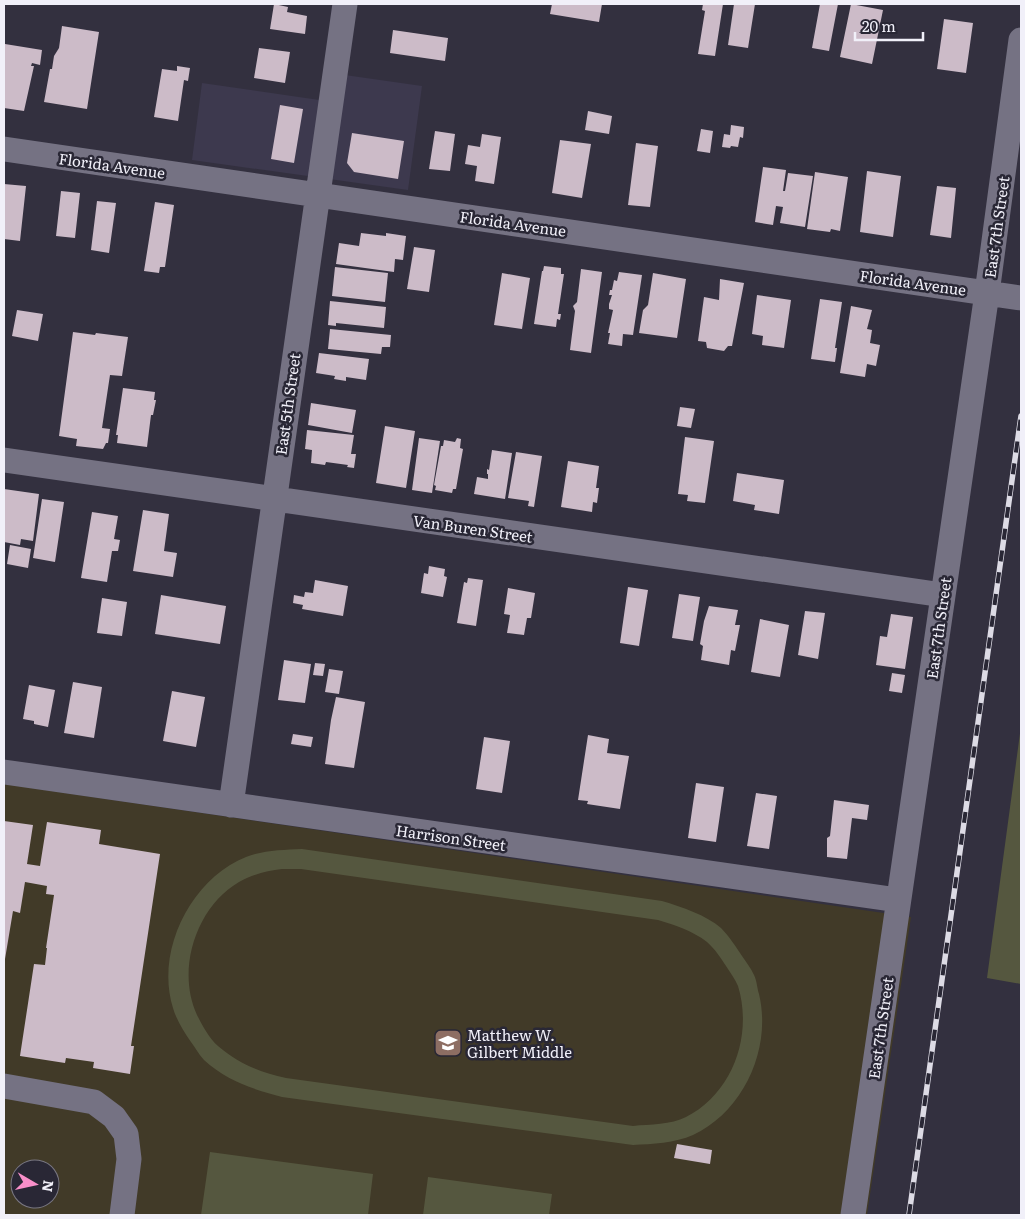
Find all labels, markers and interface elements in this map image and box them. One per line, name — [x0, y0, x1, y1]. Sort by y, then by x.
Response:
scale bar — [855, 10, 922, 42]
text: 20 m — [862, 14, 896, 37]
street label: Florida Avenue — [57, 146, 167, 184]
street label: East 7th Street — [977, 175, 1015, 279]
street label: Florida Avenue — [458, 204, 568, 242]
street label: Florida Avenue — [858, 263, 968, 301]
street label: East 5th Street — [268, 352, 306, 456]
street label: Van Buren Street — [412, 508, 534, 548]
street label: East 7th Street — [919, 576, 957, 680]
street label: Harrison Street — [394, 818, 508, 856]
street label: East 7th Street — [861, 976, 899, 1080]
place label: Matthew W. Gilbert Middle — [467, 1023, 572, 1063]
school or university icon: Matthew W. Gilbert Middle — [433, 1028, 463, 1058]
north arrow — [10, 1159, 60, 1209]
text: N — [38, 1179, 60, 1194]

